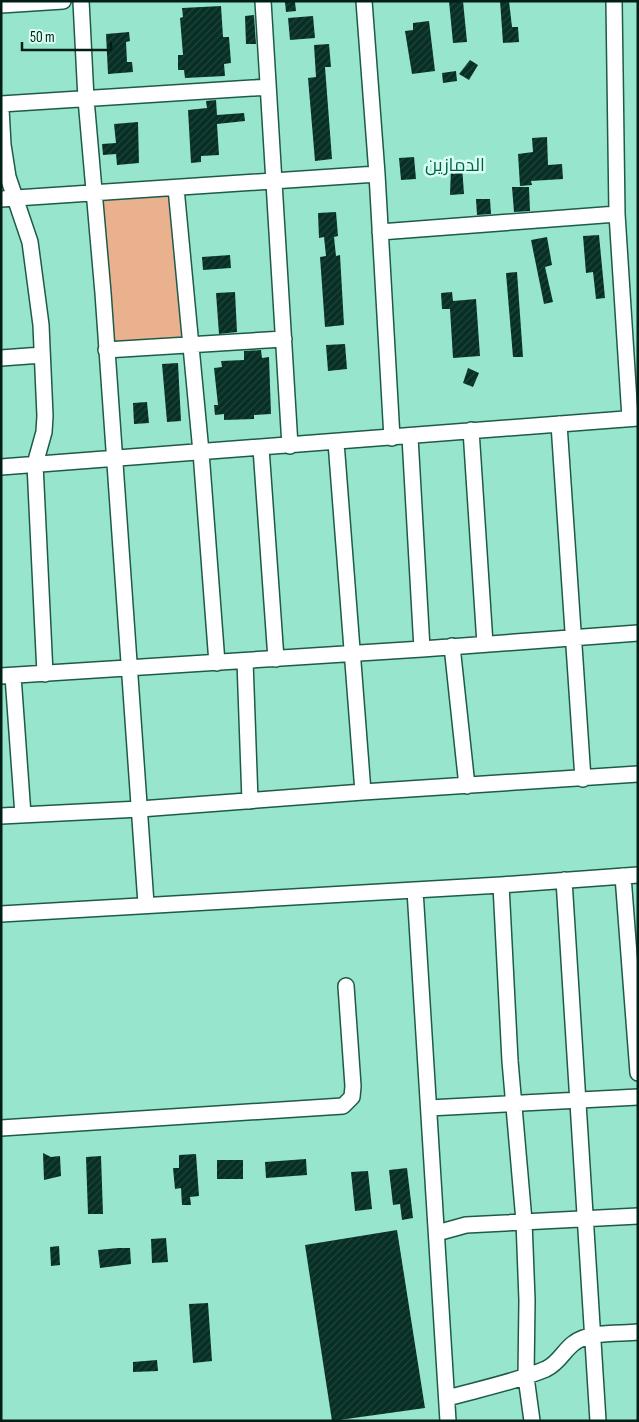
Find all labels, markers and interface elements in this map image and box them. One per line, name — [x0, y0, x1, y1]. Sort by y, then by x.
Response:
scale bar — [22, 20, 111, 52]
text: 50 m — [30, 28, 55, 47]
district label: الدمازين — [425, 155, 485, 176]

